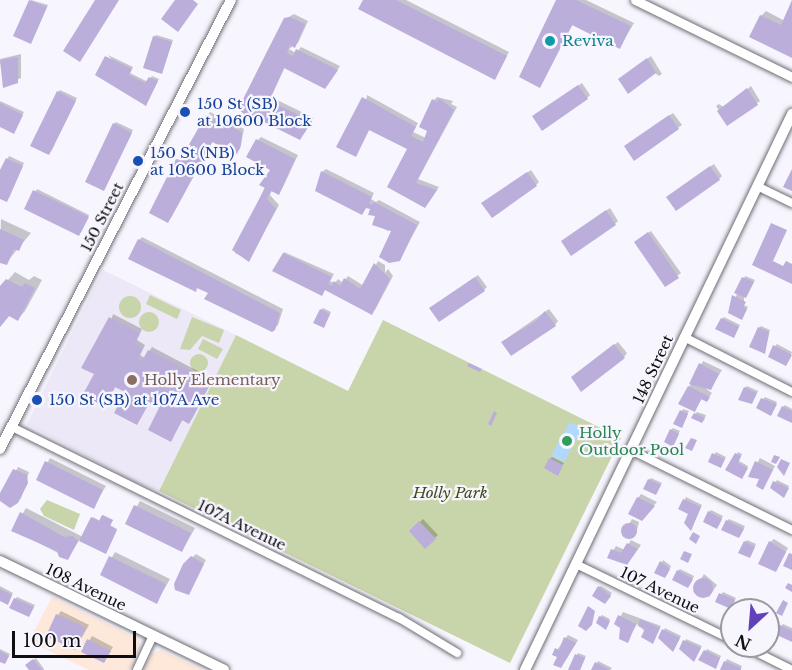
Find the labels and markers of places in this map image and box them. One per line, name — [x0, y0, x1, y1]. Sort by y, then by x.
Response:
place label: Reviva — [562, 32, 614, 50]
marker: Reviva — [543, 34, 557, 48]
place label: 150 St (SB) at 10600 Block — [197, 94, 312, 129]
marker: 150 St (SB) at 10600 Block — [178, 105, 192, 119]
place label: 150 St (NB) at 10600 Block — [150, 143, 265, 178]
marker: 150 St (NB) at 10600 Block — [131, 154, 145, 168]
place label: Holly Elementary — [144, 371, 281, 389]
marker: Holly Elementary — [125, 373, 139, 387]
place label: 150 St (SB) at 107A Ave — [49, 391, 220, 409]
marker: 150 St (SB) at 107A Ave — [30, 393, 44, 407]
place label: Holly Outdoor Pool — [579, 423, 684, 458]
marker: Holly Outdoor Pool — [560, 434, 574, 448]

